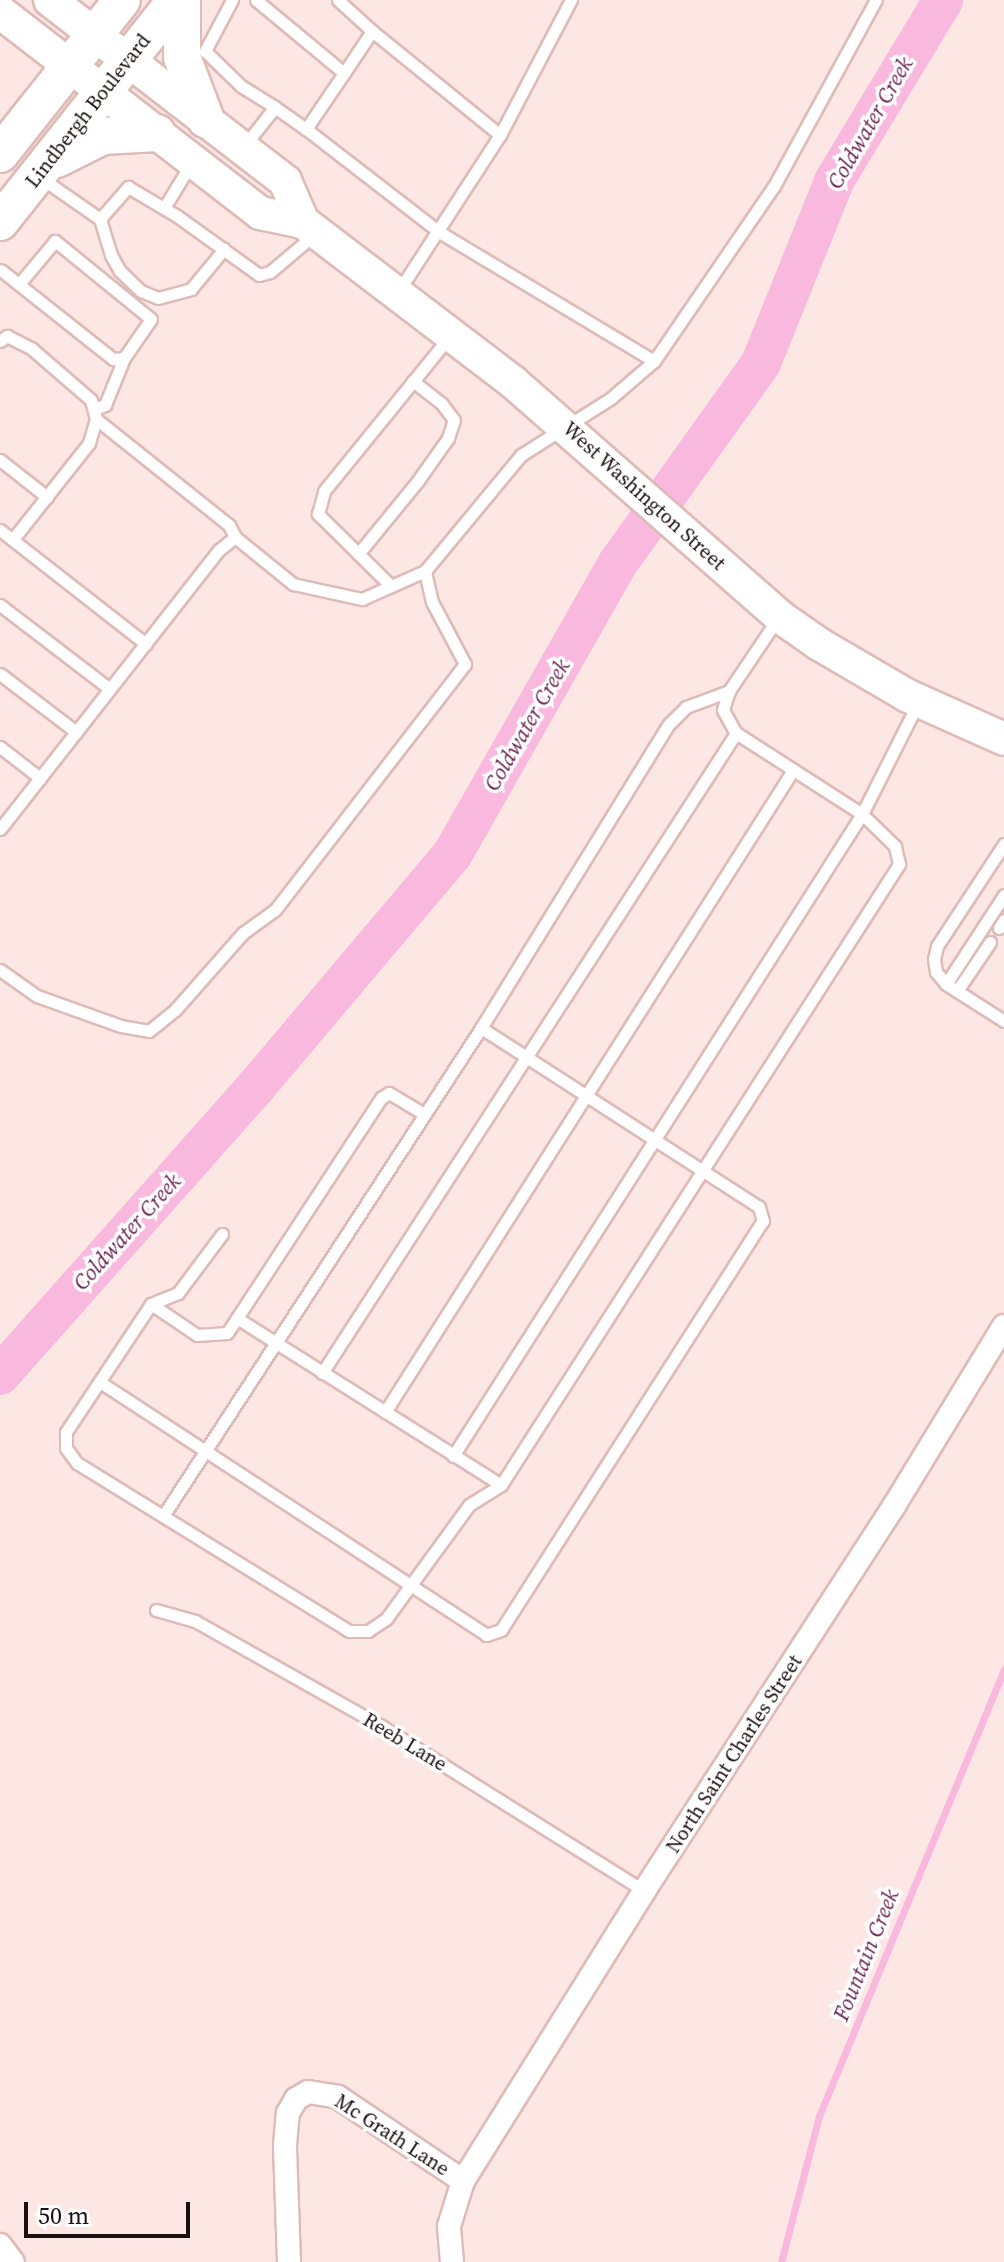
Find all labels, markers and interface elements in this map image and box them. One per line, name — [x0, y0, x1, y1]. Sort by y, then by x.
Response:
street label: Lindbergh Boulevard — [20, 29, 156, 193]
water label: Coldwater Creek — [822, 52, 918, 194]
street label: West Washington Street — [558, 417, 730, 575]
water label: Coldwater Creek — [479, 654, 575, 796]
water label: Coldwater Creek — [68, 1168, 186, 1296]
street label: North Saint Charles Street — [661, 1651, 807, 1857]
street label: Reeb Lane — [359, 1708, 451, 1776]
water label: Fountain Creek — [828, 1885, 904, 2025]
street label: Mc Grath Lane — [330, 2089, 454, 2181]
scale bar — [28, 2186, 194, 2236]
text: 50 m — [38, 2199, 89, 2232]

